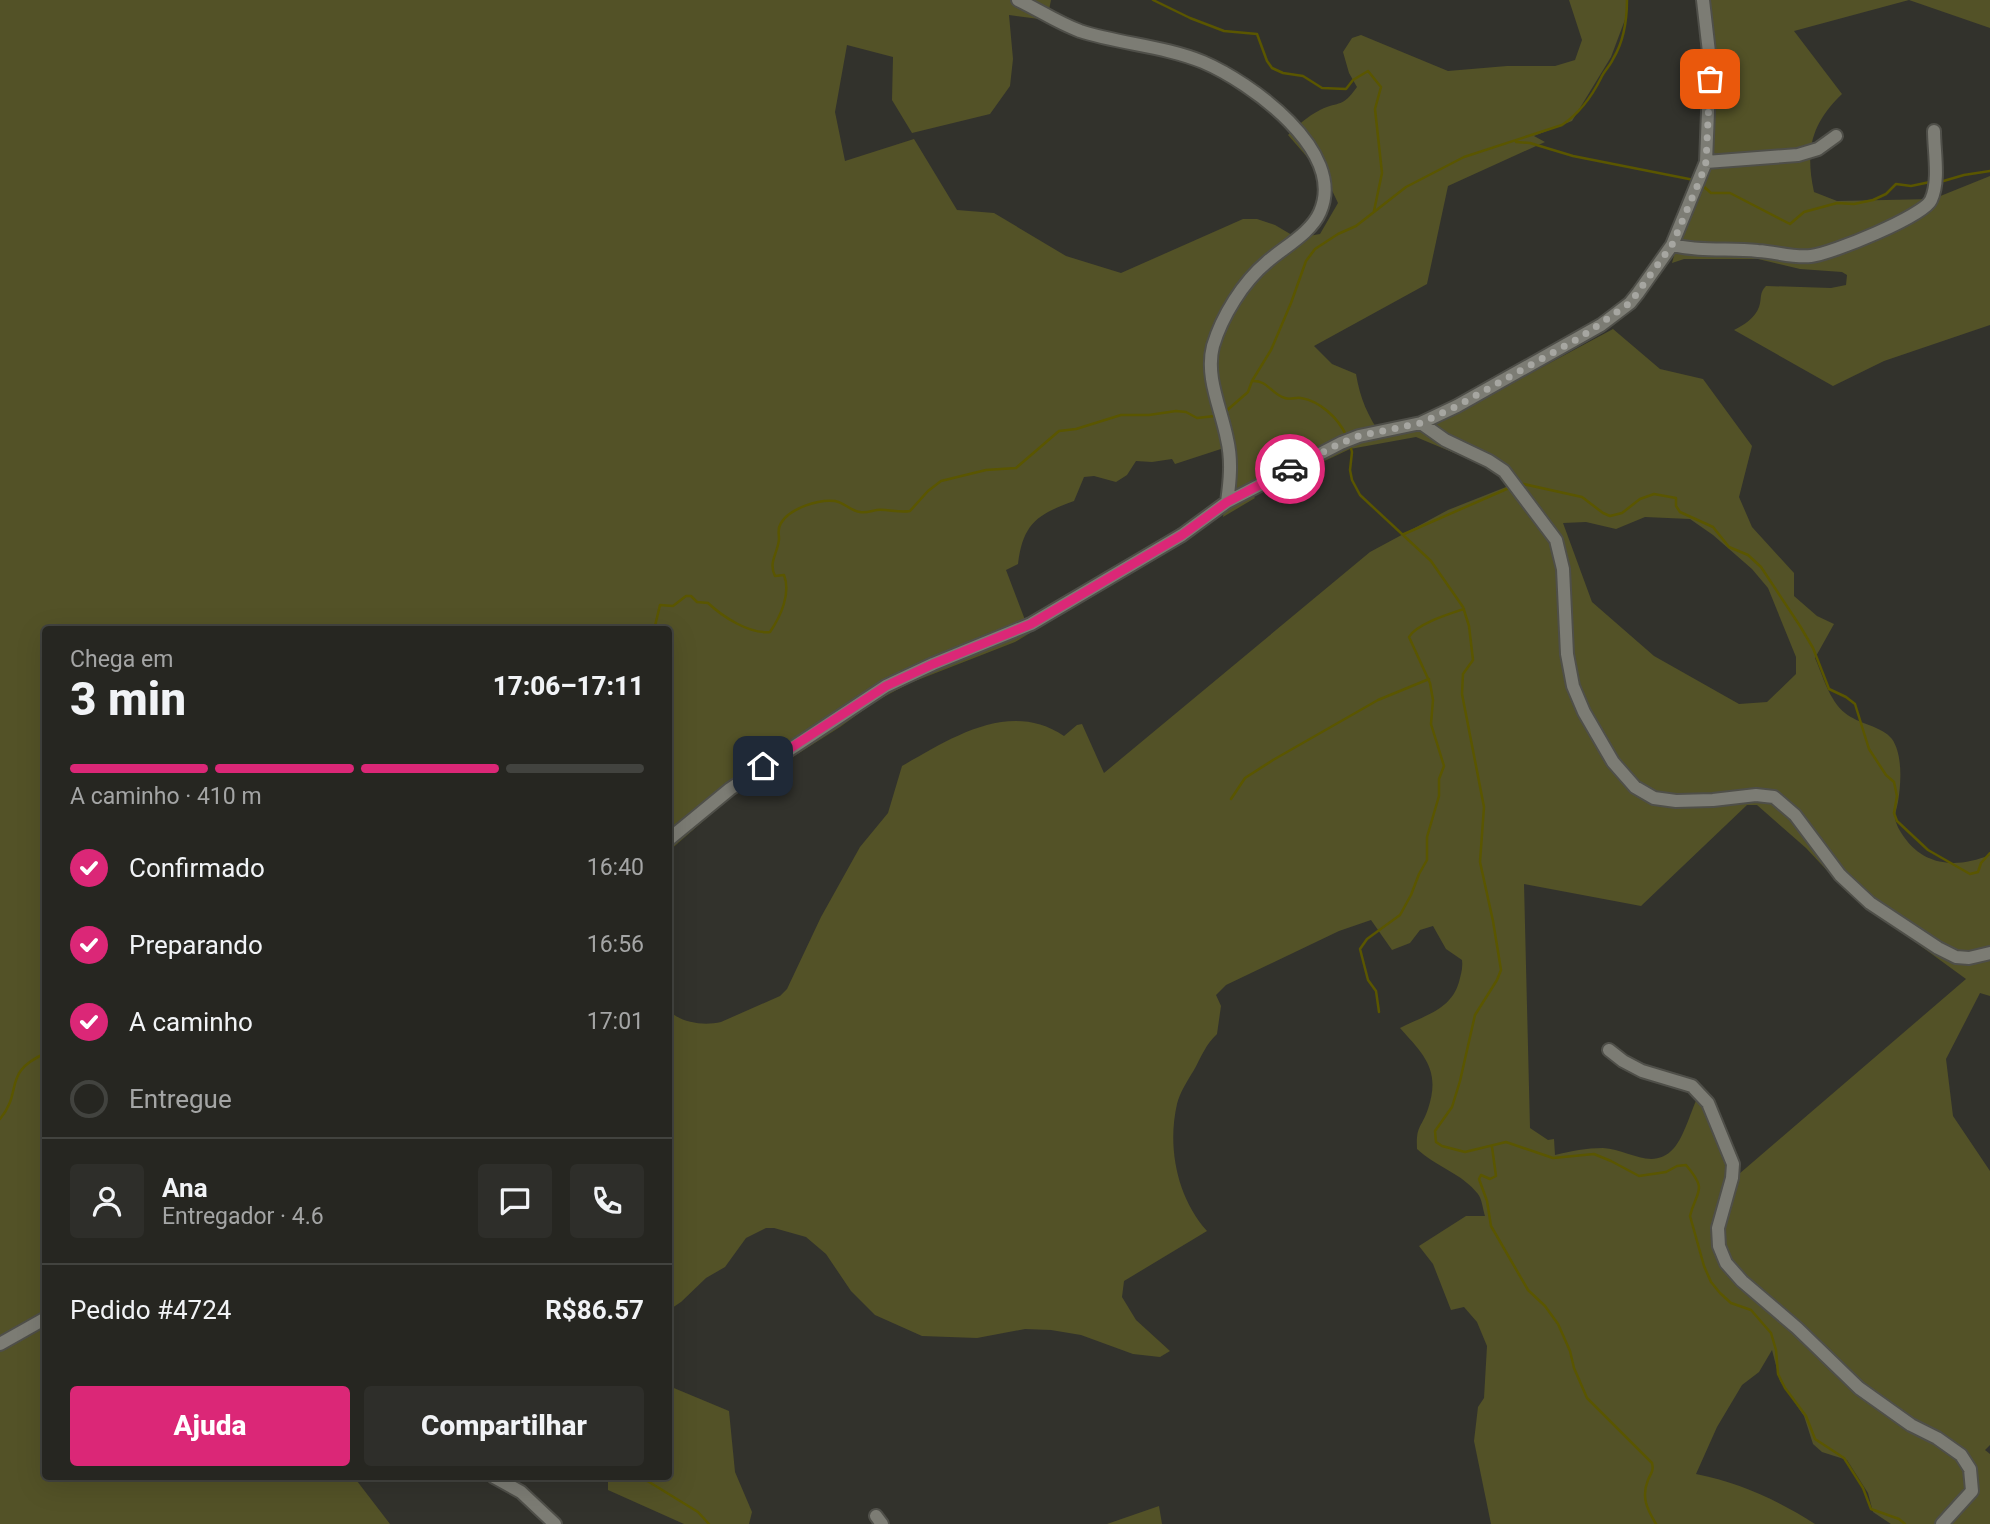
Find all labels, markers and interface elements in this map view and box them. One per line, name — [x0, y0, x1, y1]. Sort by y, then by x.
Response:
pin — [1680, 49, 1740, 109]
icon: bag — [1691, 60, 1729, 98]
courier — [1255, 434, 1325, 504]
icon: car — [1271, 450, 1309, 488]
text: Chega em — [70, 646, 173, 673]
text: 17:06–17:11 — [493, 671, 644, 701]
text: 3 min — [70, 672, 186, 726]
pin — [733, 736, 793, 796]
icon: home — [744, 747, 782, 785]
text: A caminho · 410 m — [70, 783, 262, 810]
icon: check — [70, 849, 108, 887]
text: Confirmado — [129, 853, 265, 883]
text: 16:40 — [587, 854, 644, 881]
icon: check — [70, 926, 108, 964]
text: Preparando — [129, 930, 263, 960]
text: 16:56 — [587, 931, 644, 958]
icon: check — [70, 1003, 108, 1041]
text: A caminho — [129, 1007, 253, 1037]
text: 17:01 — [587, 1008, 644, 1035]
text: Entregue — [129, 1084, 232, 1114]
button: person — [70, 1164, 144, 1238]
button: chat — [478, 1164, 552, 1238]
button: phone — [570, 1164, 644, 1238]
text: Ana — [162, 1173, 208, 1203]
text: Entregador · 4.6 — [162, 1203, 324, 1230]
text: Pedido #4724 — [70, 1295, 231, 1325]
text: R$86.57 — [545, 1295, 644, 1325]
button: Ajuda — [70, 1386, 350, 1466]
button: Compartilhar — [364, 1386, 644, 1466]

